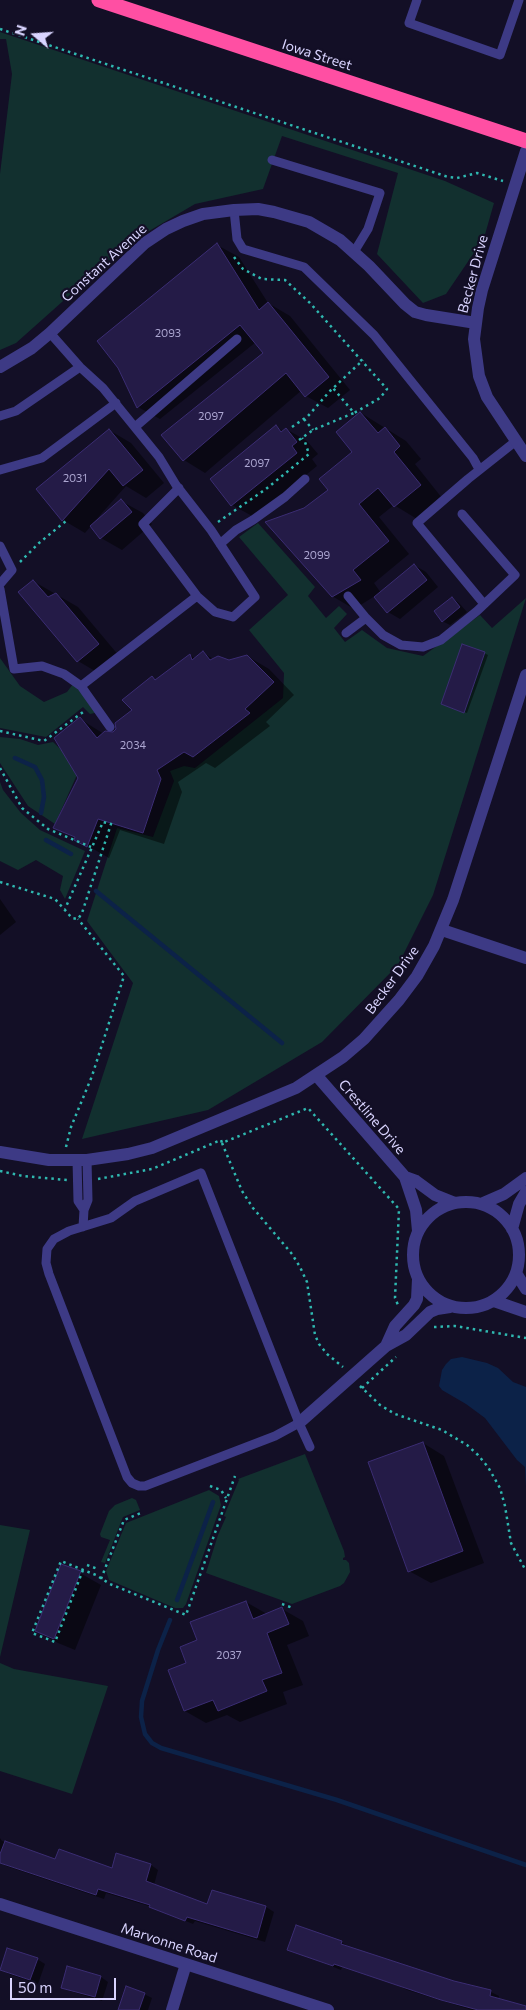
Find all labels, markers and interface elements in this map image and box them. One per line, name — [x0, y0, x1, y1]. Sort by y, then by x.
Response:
north arrow — [10, 10, 60, 60]
text: N — [11, 23, 30, 38]
street label: Iowa Street — [280, 36, 354, 74]
street label: Constant Avenue — [58, 220, 150, 306]
street label: Becker Drive — [455, 233, 491, 315]
house number: 2093 — [155, 326, 181, 340]
house number: 2097 — [198, 409, 224, 423]
house number: 2097 — [244, 456, 270, 470]
house number: 2031 — [63, 471, 87, 485]
house number: 2099 — [304, 548, 330, 562]
house number: 2034 — [120, 738, 146, 752]
street label: Becker Drive — [362, 943, 422, 1017]
street label: Crestline Drive — [335, 1076, 409, 1158]
house number: 2037 — [216, 1648, 242, 1662]
street label: Marvonne Road — [119, 1920, 219, 1966]
scale bar — [12, 1968, 119, 2000]
text: 50 m — [18, 1978, 52, 1996]

